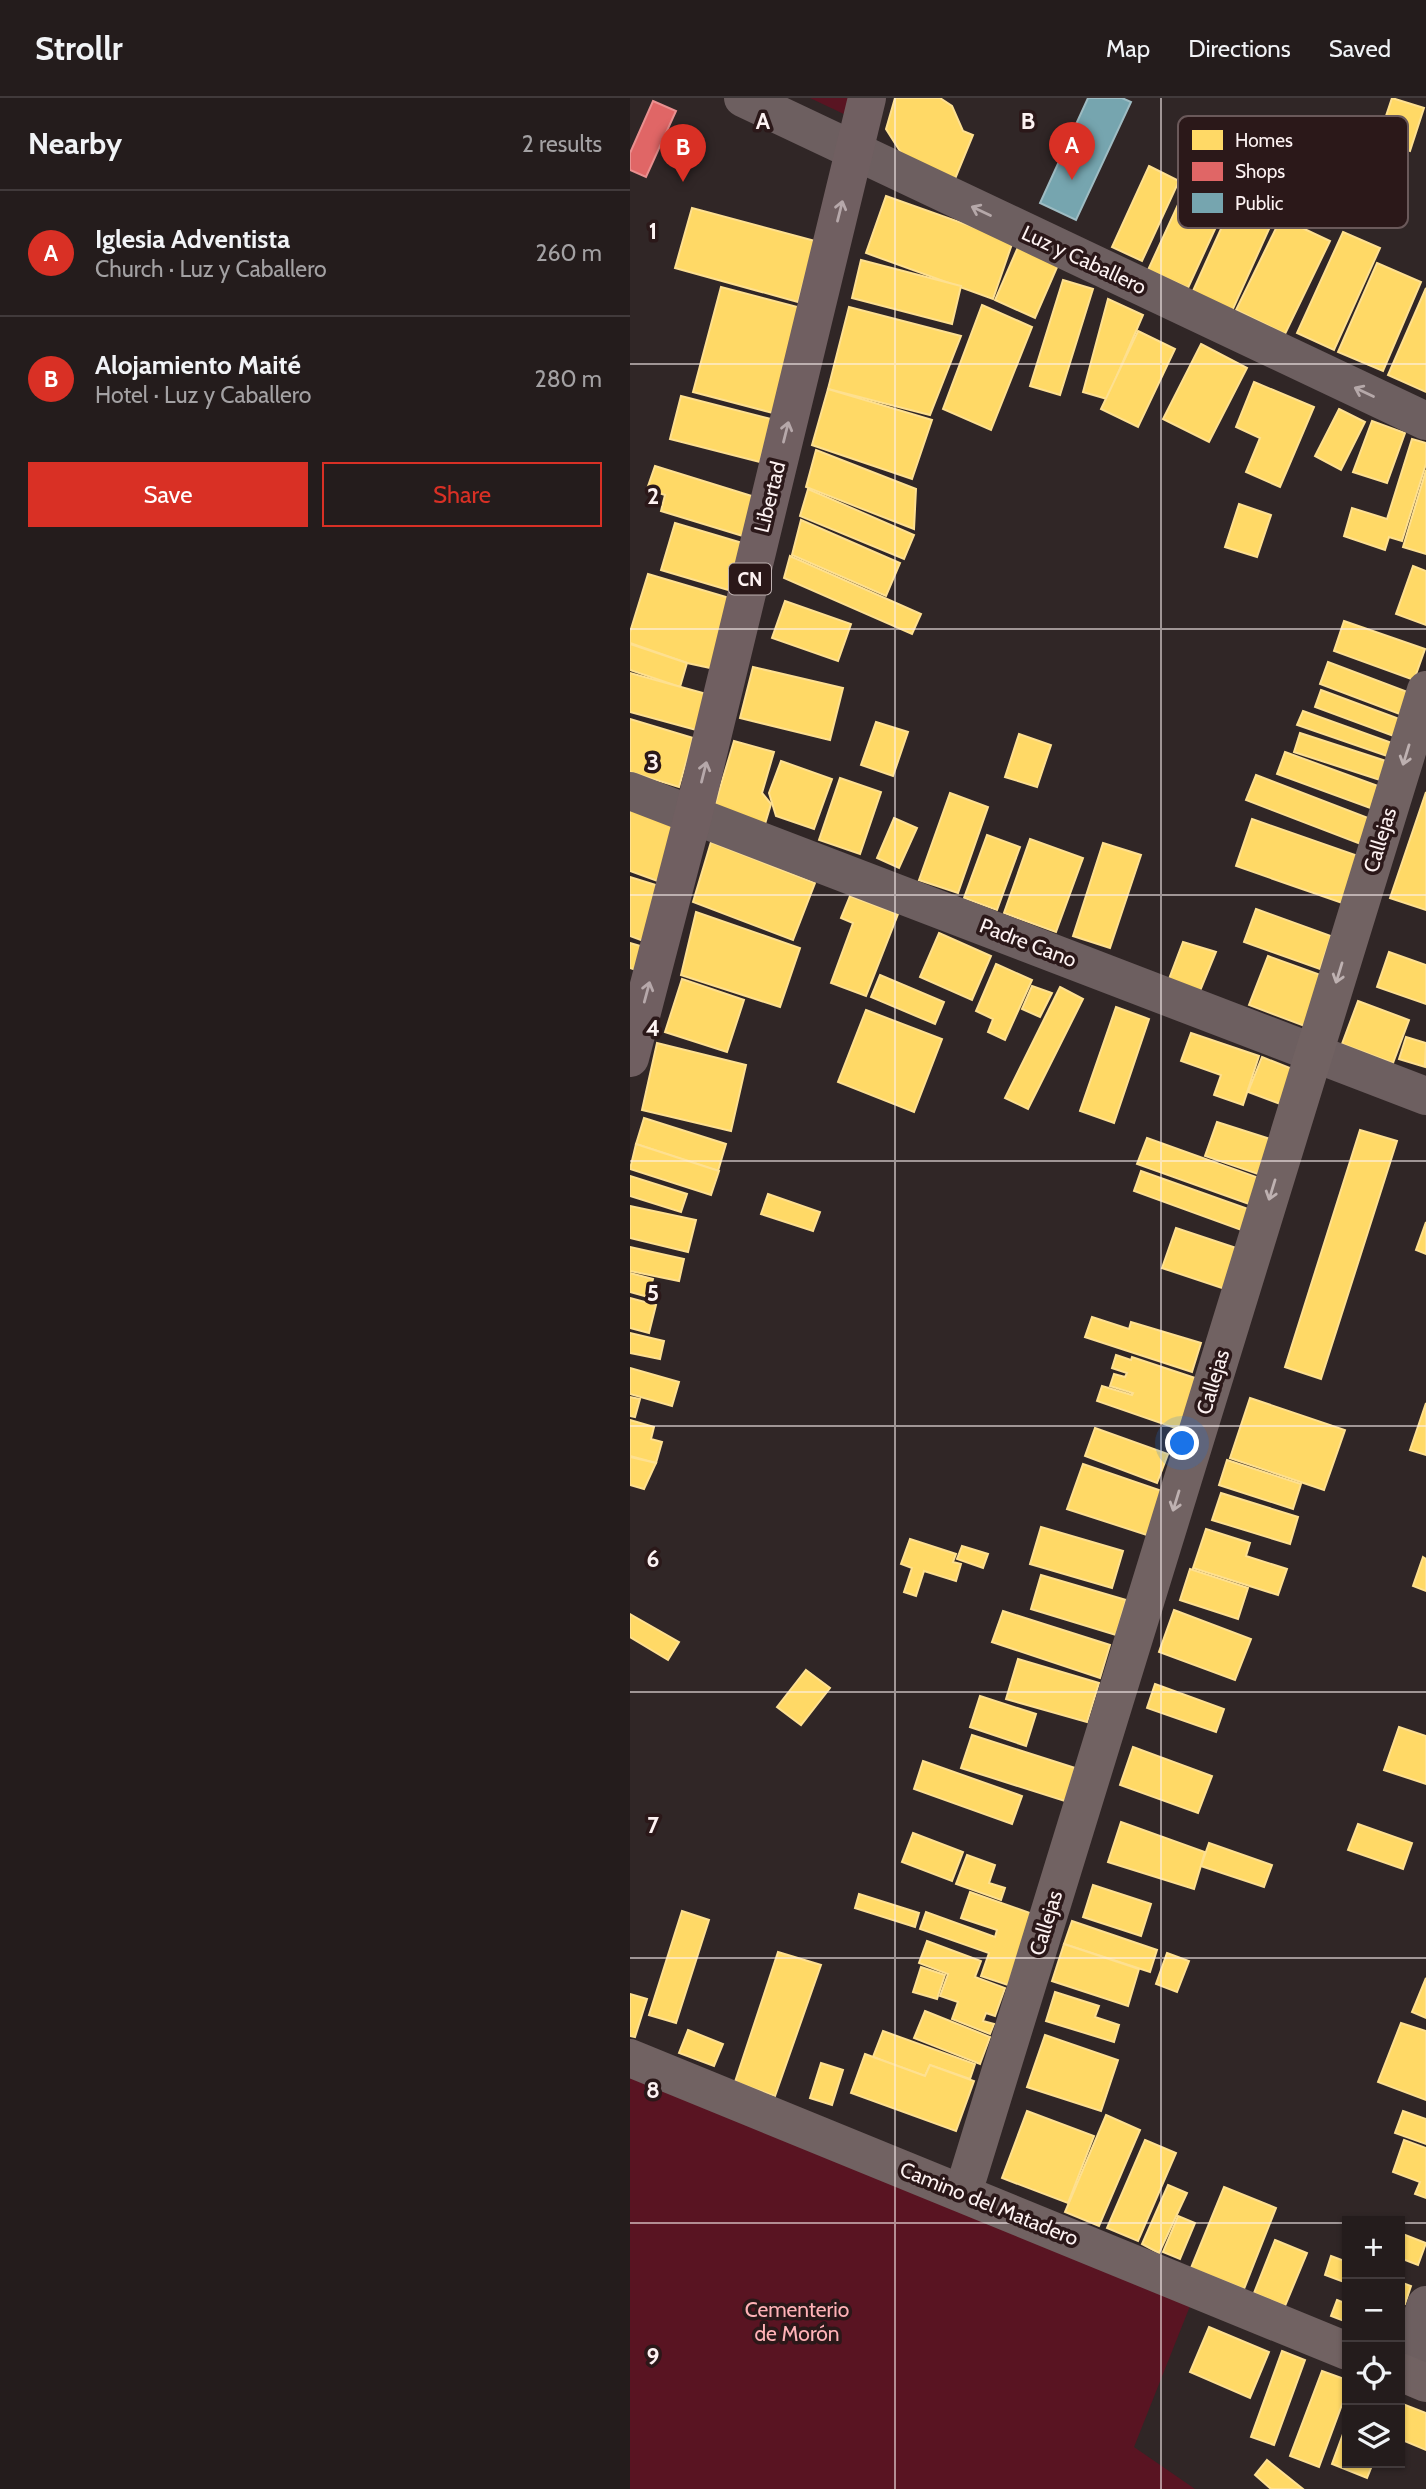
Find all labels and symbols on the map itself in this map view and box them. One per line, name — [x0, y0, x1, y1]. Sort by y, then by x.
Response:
text: A — [756, 107, 771, 135]
text: B — [1021, 107, 1035, 135]
legend — [1178, 116, 1408, 228]
pin: A — [1049, 122, 1095, 180]
pin: B — [660, 124, 706, 182]
text: Homes — [1235, 129, 1293, 152]
text: Shops — [1235, 160, 1285, 183]
text: Public — [1235, 192, 1284, 215]
one-way arrow — [834, 200, 847, 223]
one-way arrow — [971, 204, 992, 218]
text: 1 — [649, 217, 657, 245]
street label: Luz y Caballero — [1018, 220, 1150, 299]
one-way arrow — [1354, 384, 1375, 398]
one-way arrow — [780, 421, 793, 444]
street label: Libertad — [749, 459, 790, 535]
text: 2 — [647, 482, 659, 510]
road number: CN — [729, 564, 771, 594]
one-way arrow — [1399, 744, 1411, 766]
text: 3 — [647, 748, 659, 776]
one-way arrow — [697, 761, 711, 784]
street label: Callejas — [1358, 804, 1402, 876]
street label: Padre Cano — [976, 913, 1080, 972]
one-way arrow — [1332, 962, 1345, 984]
one-way arrow — [641, 981, 654, 1004]
text: 4 — [646, 1014, 660, 1042]
one-way arrow — [1265, 1179, 1277, 1201]
text: 5 — [647, 1279, 659, 1307]
street label: Callejas — [1191, 1346, 1235, 1418]
your location — [1165, 1426, 1199, 1460]
one-way arrow — [1169, 1490, 1181, 1512]
text: 6 — [647, 1545, 659, 1573]
text: 7 — [647, 1811, 659, 1839]
street label: Callejas — [1024, 1887, 1068, 1959]
text: 8 — [646, 2076, 660, 2104]
street label: Camino del Matadero — [896, 2156, 1082, 2251]
park label: Cementerio de Morón — [745, 2297, 849, 2346]
text: 9 — [647, 2342, 659, 2370]

